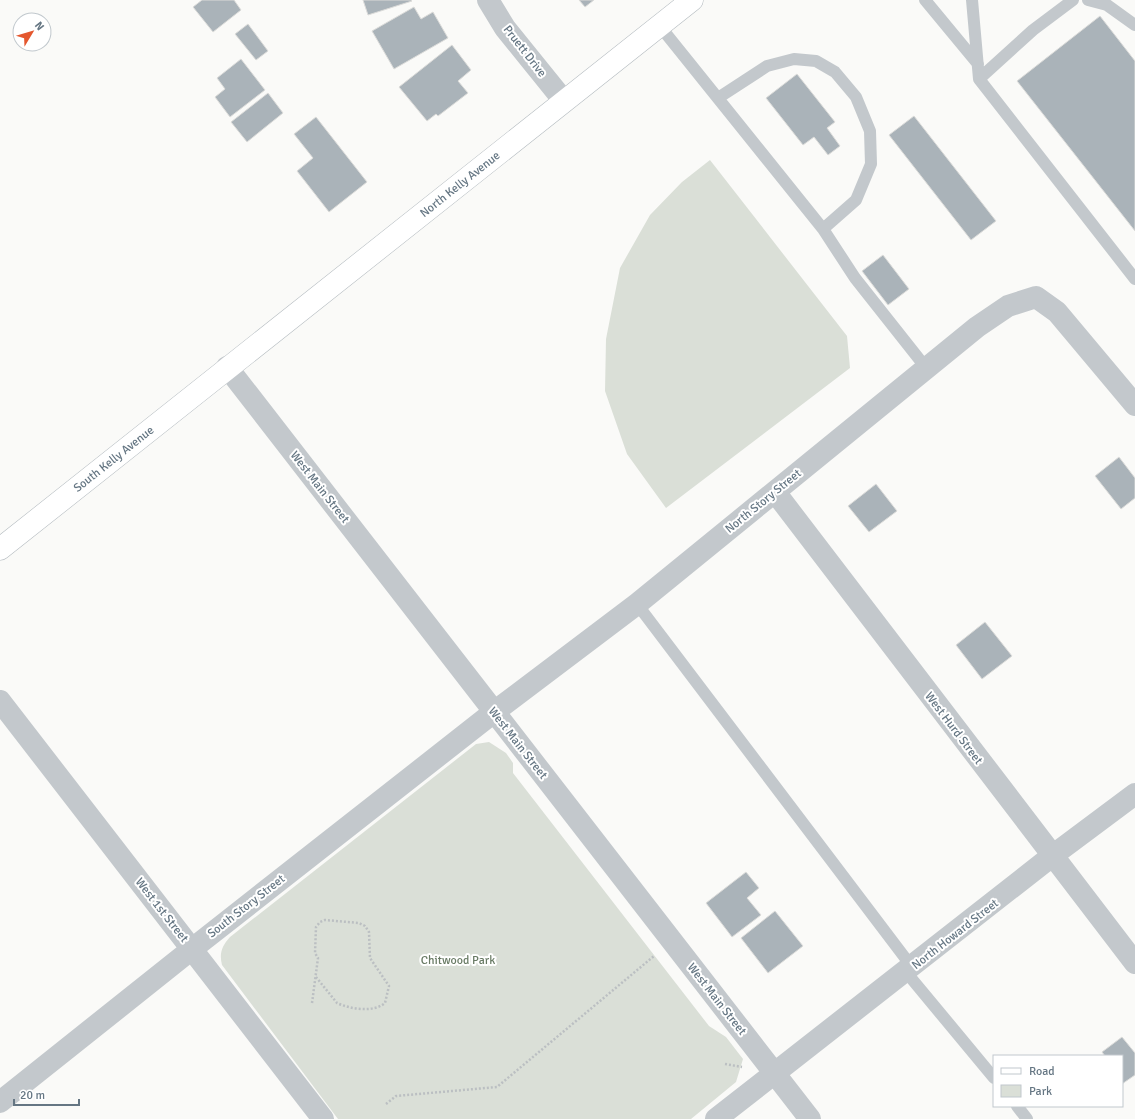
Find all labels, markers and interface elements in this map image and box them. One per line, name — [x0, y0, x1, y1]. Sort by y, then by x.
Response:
north arrow — [12, 12, 52, 52]
text: N — [32, 19, 47, 33]
street label: Pruett Drive — [500, 22, 549, 80]
street label: North Kelly Avenue — [417, 148, 503, 221]
street label: South Kelly Avenue — [71, 423, 157, 496]
street label: West Main Street — [287, 448, 352, 526]
street label: North Story Street — [722, 466, 804, 537]
street label: West Hurd Street — [921, 689, 986, 768]
street label: West Main Street — [485, 704, 550, 782]
street label: South Story Street — [205, 872, 288, 941]
street label: West 1st Street — [132, 875, 191, 946]
street label: North Howard Street — [909, 896, 1002, 973]
park label: Chitwood Park — [421, 953, 495, 968]
street label: West Main Street — [684, 960, 749, 1038]
legend — [993, 1055, 1123, 1107]
text: Road — [1029, 1064, 1055, 1079]
scale bar — [14, 1081, 79, 1107]
text: Park — [1029, 1084, 1052, 1099]
text: 20 m — [20, 1088, 45, 1103]

